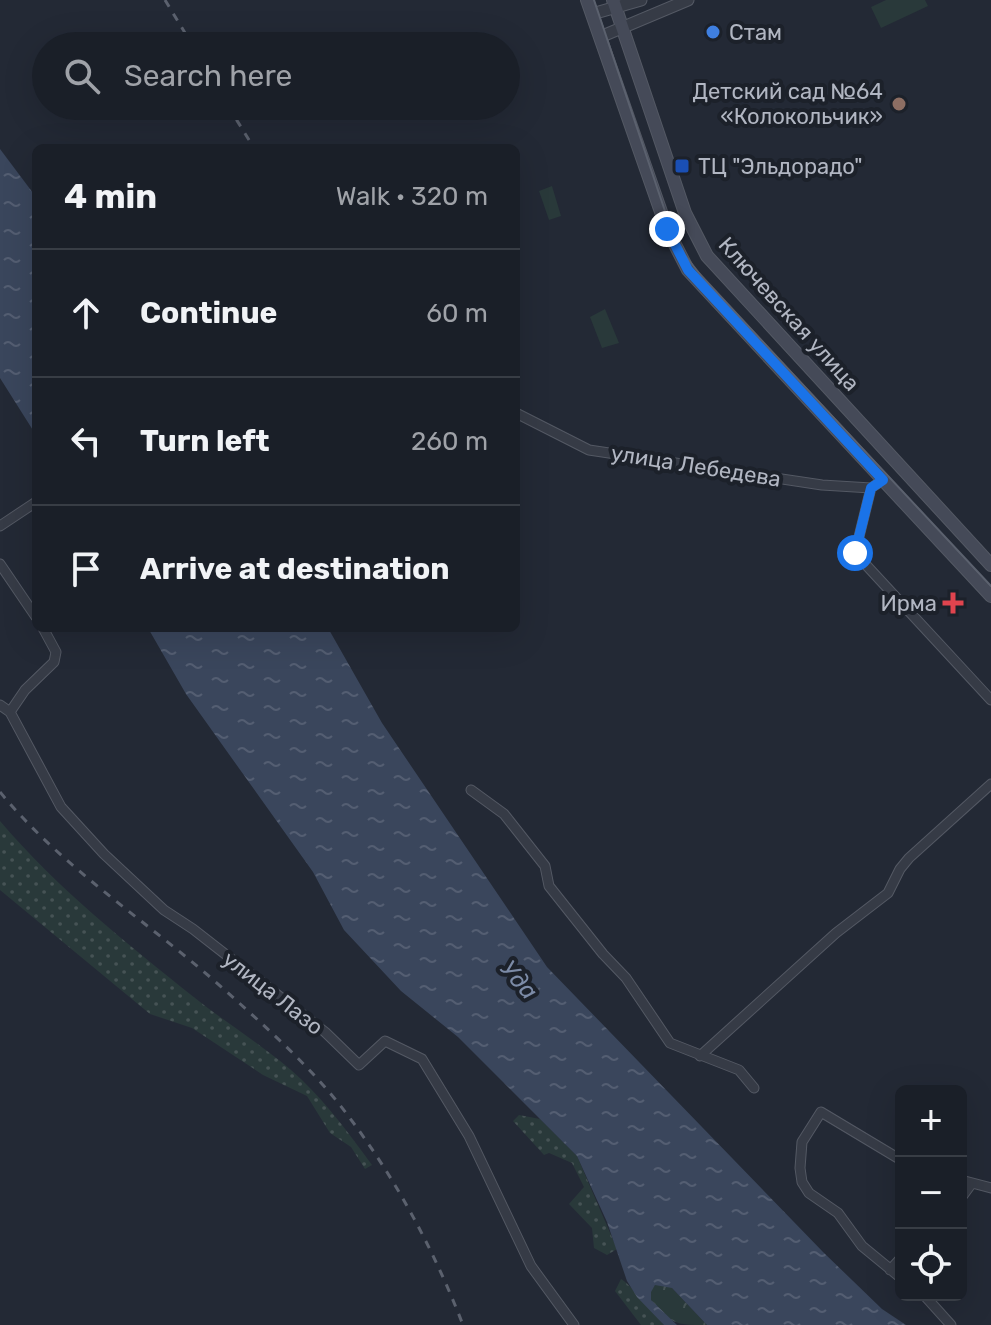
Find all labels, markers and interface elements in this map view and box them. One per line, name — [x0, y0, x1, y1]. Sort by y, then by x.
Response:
place label: Стам — [729, 19, 782, 46]
marker: Стам — [704, 23, 722, 41]
search box — [32, 32, 520, 120]
icon: search — [60, 54, 104, 98]
text: Search here — [124, 58, 292, 94]
place label: Детский сад №64 «Колокольчик» — [692, 78, 883, 130]
marker: Детский сад №64 «Колокольчик» — [890, 95, 908, 113]
place label: ТЦ "Эльдорадо" — [698, 153, 863, 180]
marker: ТЦ "Эльдорадо" — [673, 157, 691, 175]
text: 4 min — [64, 176, 157, 217]
text: Walk · 320 m — [336, 181, 488, 212]
route end — [649, 211, 685, 247]
street label: Ключевская улица — [713, 231, 865, 397]
icon: ahead — [64, 291, 108, 335]
text: Continue — [140, 295, 277, 331]
text: 60 m — [426, 298, 488, 329]
icon: left — [64, 419, 108, 463]
text: Turn left — [140, 423, 270, 459]
text: 260 m — [411, 426, 488, 457]
street label: улица Лебедева — [609, 439, 783, 493]
route start — [837, 535, 873, 571]
icon: arrive — [64, 547, 108, 591]
text: Arrive at destination — [140, 551, 450, 587]
place label: Ирма — [880, 590, 937, 617]
marker: Ирма — [944, 594, 962, 612]
street label: улица Лазо — [217, 945, 329, 1041]
water label: Уда — [495, 955, 543, 1005]
map controls — [895, 1085, 967, 1301]
button: + — [895, 1085, 967, 1157]
button: − — [895, 1157, 967, 1229]
button: locate — [895, 1229, 967, 1301]

